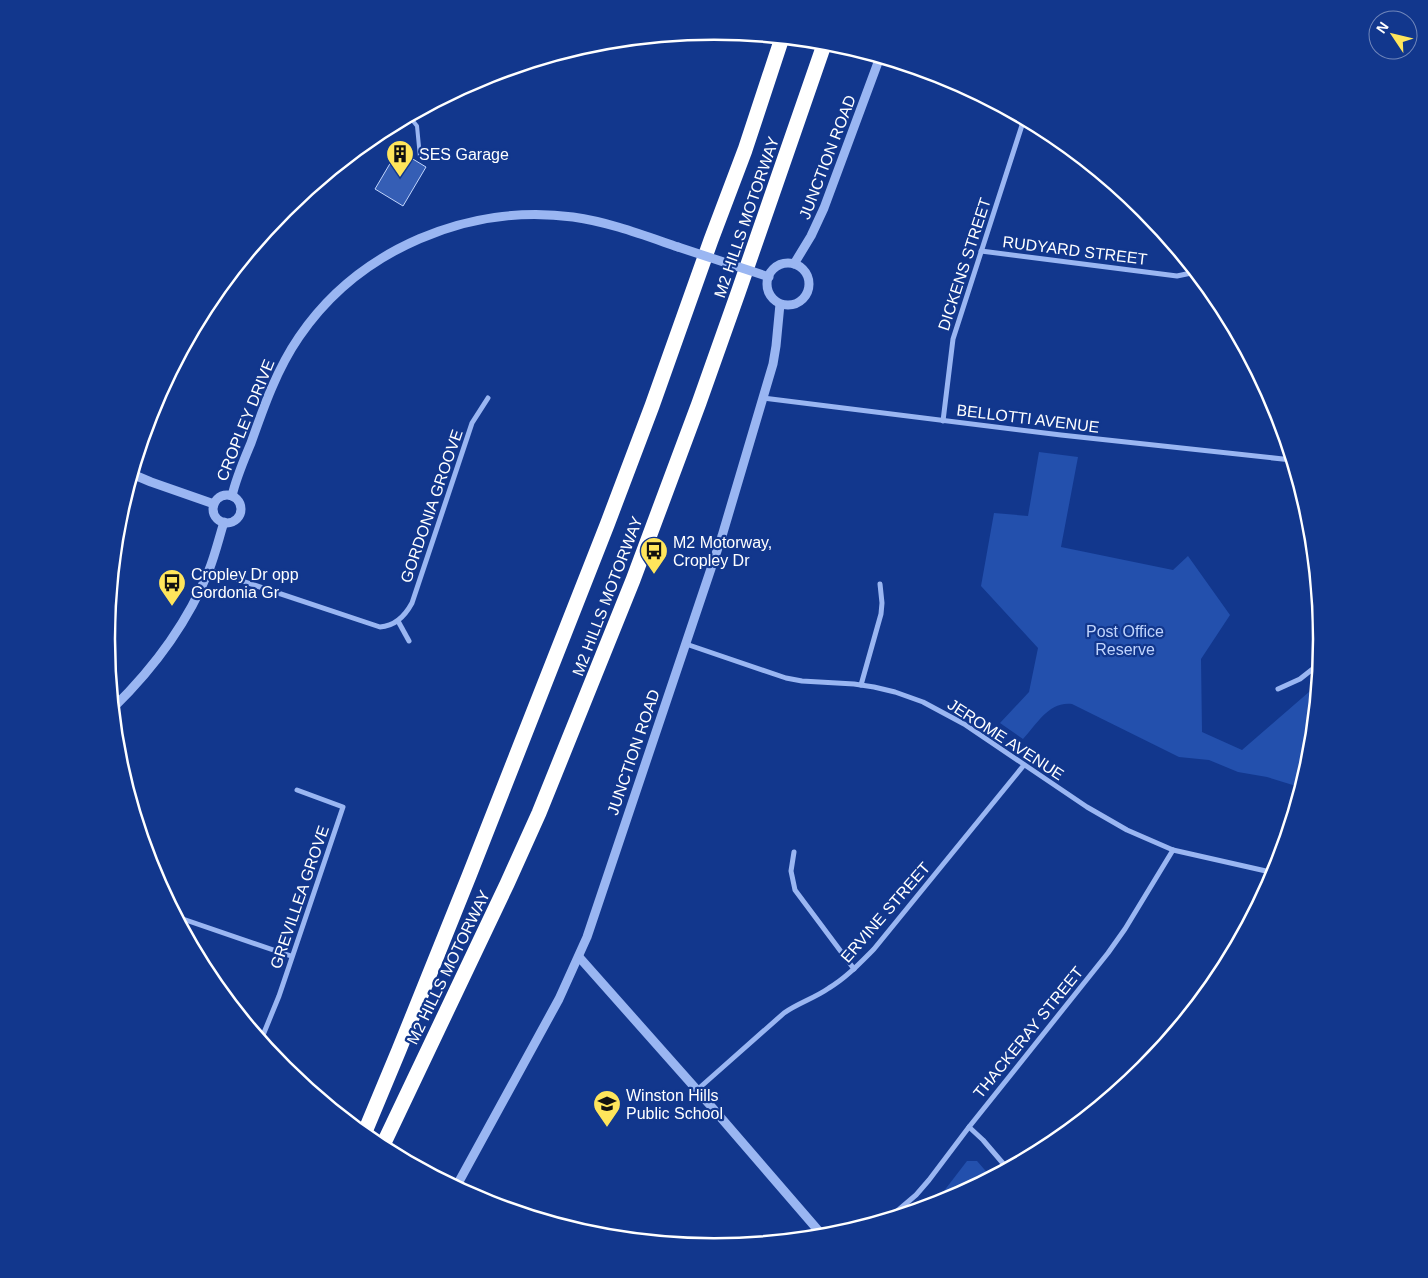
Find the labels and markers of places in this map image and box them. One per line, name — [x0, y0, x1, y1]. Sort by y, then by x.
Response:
building icon: SES Garage — [385, 139, 415, 178]
place label: SES Garage — [419, 146, 509, 163]
place label: M2 Motorway, Cropley Dr — [673, 534, 772, 569]
bus stop icon: M2 Motorway, Cropley Dr — [639, 536, 669, 575]
place label: Cropley Dr opp Gordonia Gr — [191, 566, 299, 601]
bus stop icon: Cropley Dr opp Gordonia Gr — [157, 568, 187, 607]
place label: Winston Hills Public School — [626, 1087, 723, 1122]
school or university icon: Winston Hills Public School — [592, 1089, 622, 1128]

